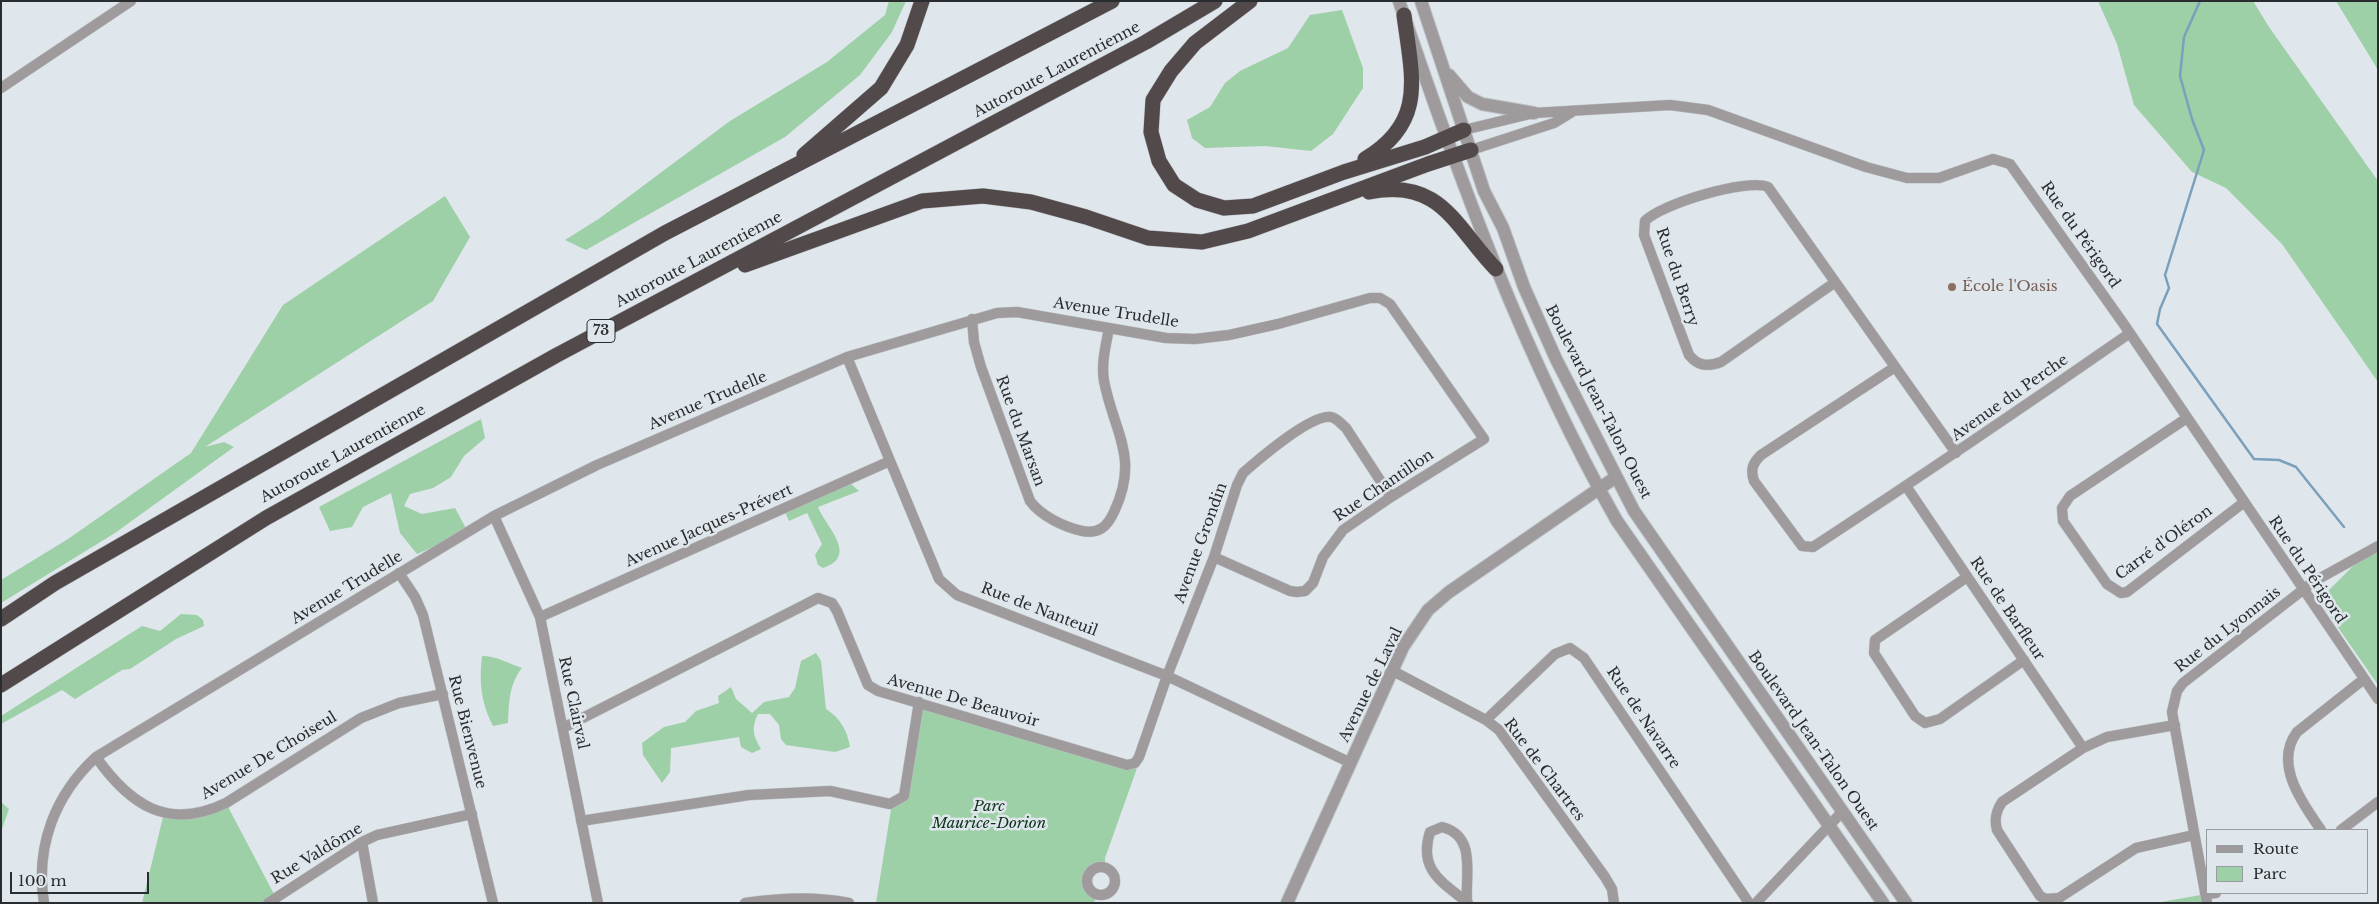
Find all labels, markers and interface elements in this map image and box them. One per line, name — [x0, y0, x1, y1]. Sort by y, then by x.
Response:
street label: Autoroute Laurentienne — [971, 18, 1143, 122]
street label: Rue du Périgord — [2037, 178, 2123, 292]
street label: Autoroute Laurentienne — [613, 208, 785, 312]
street label: Rue du Berry — [1652, 225, 1702, 329]
place label: École l'Oasis — [1962, 278, 2058, 296]
marker: École l'Oasis — [1946, 281, 1958, 293]
street label: Avenue Trudelle — [1052, 294, 1180, 332]
street label: Boulevard Jean-Talon Ouest — [1541, 302, 1655, 502]
road number: 73 — [587, 320, 615, 342]
street label: Avenue du Perche — [1948, 351, 2072, 445]
street label: Avenue Trudelle — [646, 368, 770, 434]
street label: Rue du Marsan — [992, 373, 1048, 489]
street label: Autoroute Laurentienne — [257, 401, 429, 507]
street label: Rue Chantillon — [1331, 446, 1437, 526]
street label: Avenue Grondin — [1171, 480, 1231, 606]
street label: Avenue Jacques-Prévert — [623, 481, 795, 571]
street label: Carré d'Oléron — [2112, 502, 2216, 584]
street label: Rue du Périgord — [2264, 513, 2350, 627]
street label: Avenue Trudelle — [288, 548, 406, 628]
street label: Rue de Barfleur — [1966, 554, 2048, 664]
street label: Rue de Nanteuil — [978, 579, 1100, 641]
street label: Rue du Lyonnais — [2172, 583, 2284, 677]
street label: Avenue de Laval — [1335, 625, 1407, 745]
street label: Boulevard Jean-Talon Ouest — [1744, 648, 1882, 834]
street label: Rue Clairval — [554, 655, 592, 751]
street label: Rue de Navarre — [1602, 664, 1684, 772]
street label: Avenue De Beauvoir — [885, 671, 1041, 731]
street label: Rue Bienvenue — [444, 673, 490, 791]
street label: Avenue De Choiseul — [198, 708, 340, 804]
street label: Rue de Chartres — [1500, 715, 1588, 825]
park label: Parc Maurice-Dorion — [932, 798, 1046, 833]
street label: Rue Valdôme — [268, 820, 366, 888]
legend — [2206, 829, 2369, 894]
text: Route — [2253, 839, 2299, 858]
scale bar — [12, 862, 151, 894]
text: Parc — [2253, 864, 2286, 883]
text: 100 m — [18, 871, 67, 890]

